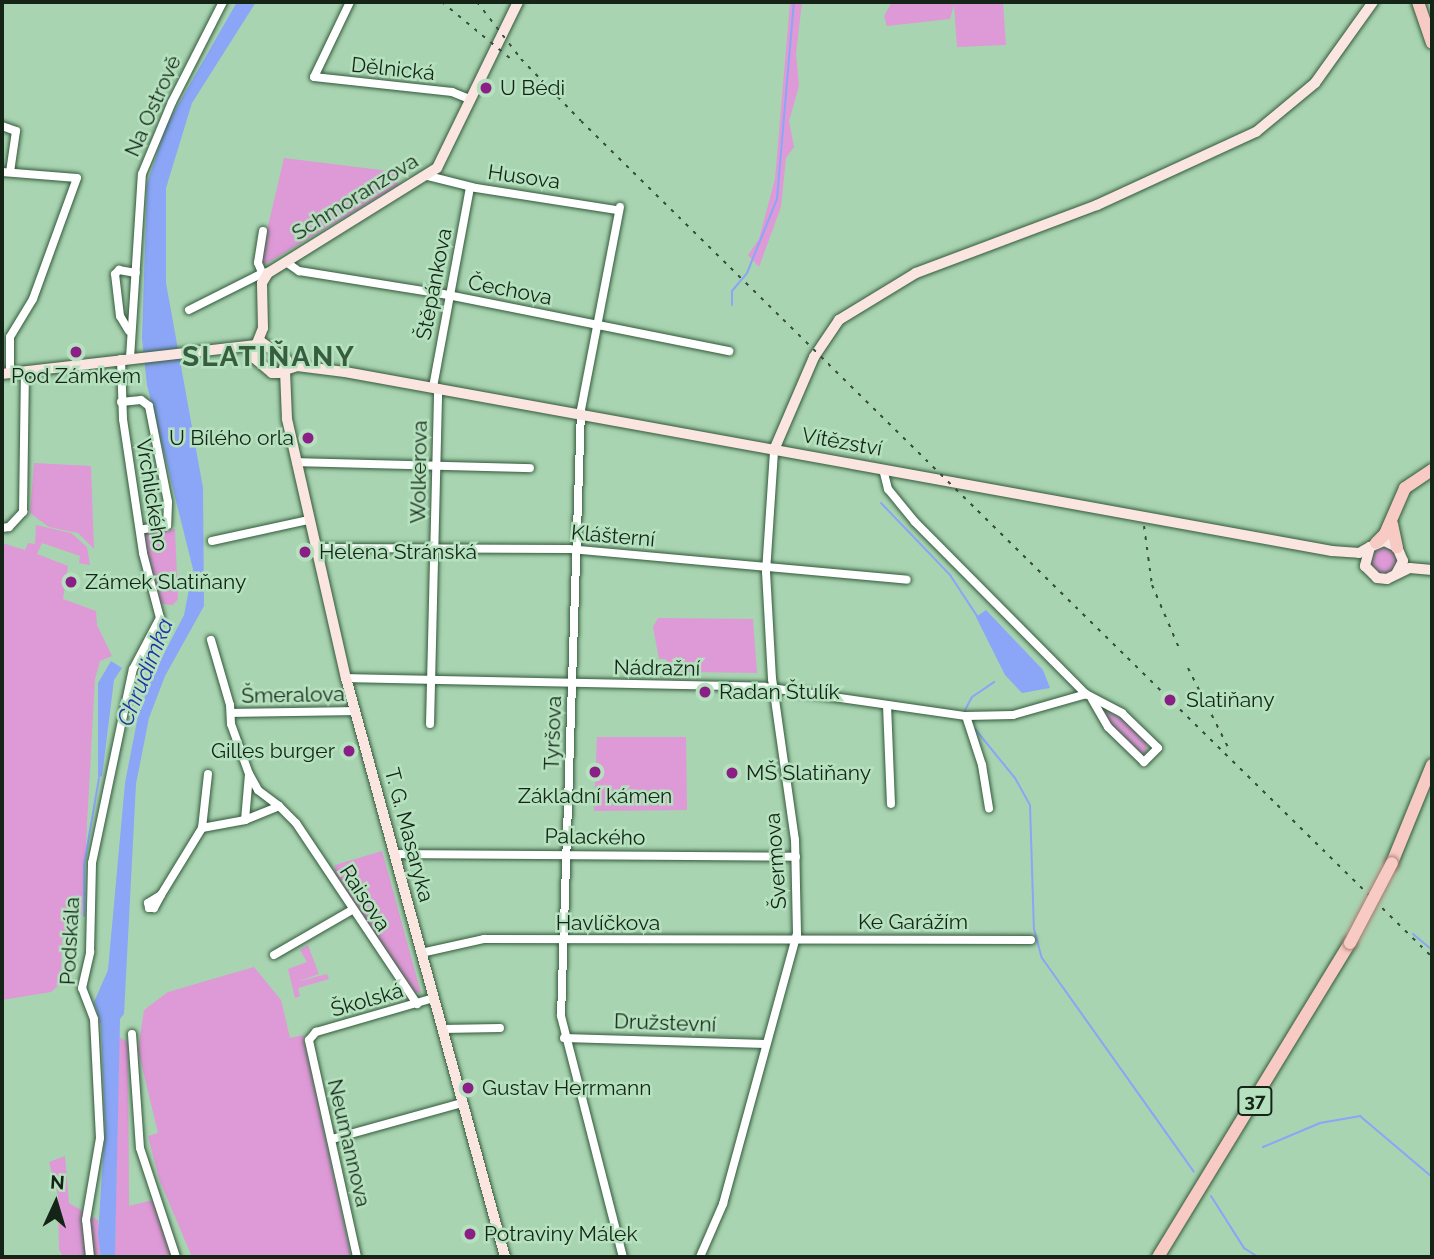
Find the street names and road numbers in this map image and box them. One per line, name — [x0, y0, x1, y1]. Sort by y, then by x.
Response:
street label: Na Ostrově — [119, 51, 187, 161]
street label: Dělnická — [350, 52, 436, 86]
street label: Schmoranzova — [287, 148, 423, 246]
street label: Husova — [486, 159, 562, 195]
street label: Štěpánkova — [411, 226, 457, 342]
street label: Čechova — [466, 270, 554, 310]
street label: Wolkerova — [406, 420, 432, 524]
street label: Vítězství — [800, 423, 884, 461]
street label: Vrchlického — [131, 437, 173, 553]
street label: Klášterní — [570, 520, 656, 552]
street label: Nádražní — [614, 655, 700, 681]
street label: Šmeralova — [241, 682, 345, 708]
street label: Tyršova — [539, 695, 567, 771]
street label: T. G. Masaryka — [379, 765, 439, 905]
street label: Švermova — [760, 812, 792, 910]
street label: Palackého — [544, 824, 646, 850]
street label: Raisova — [334, 860, 396, 936]
street label: Podskála — [55, 896, 85, 986]
street label: Ke Garážím — [858, 909, 968, 935]
street label: Havlíčkova — [556, 910, 660, 936]
street label: Školská — [328, 978, 406, 1022]
street label: Družstevní — [613, 1009, 717, 1037]
street label: Neumannova — [322, 1077, 376, 1209]
road number: 37 — [1236, 1086, 1274, 1116]

